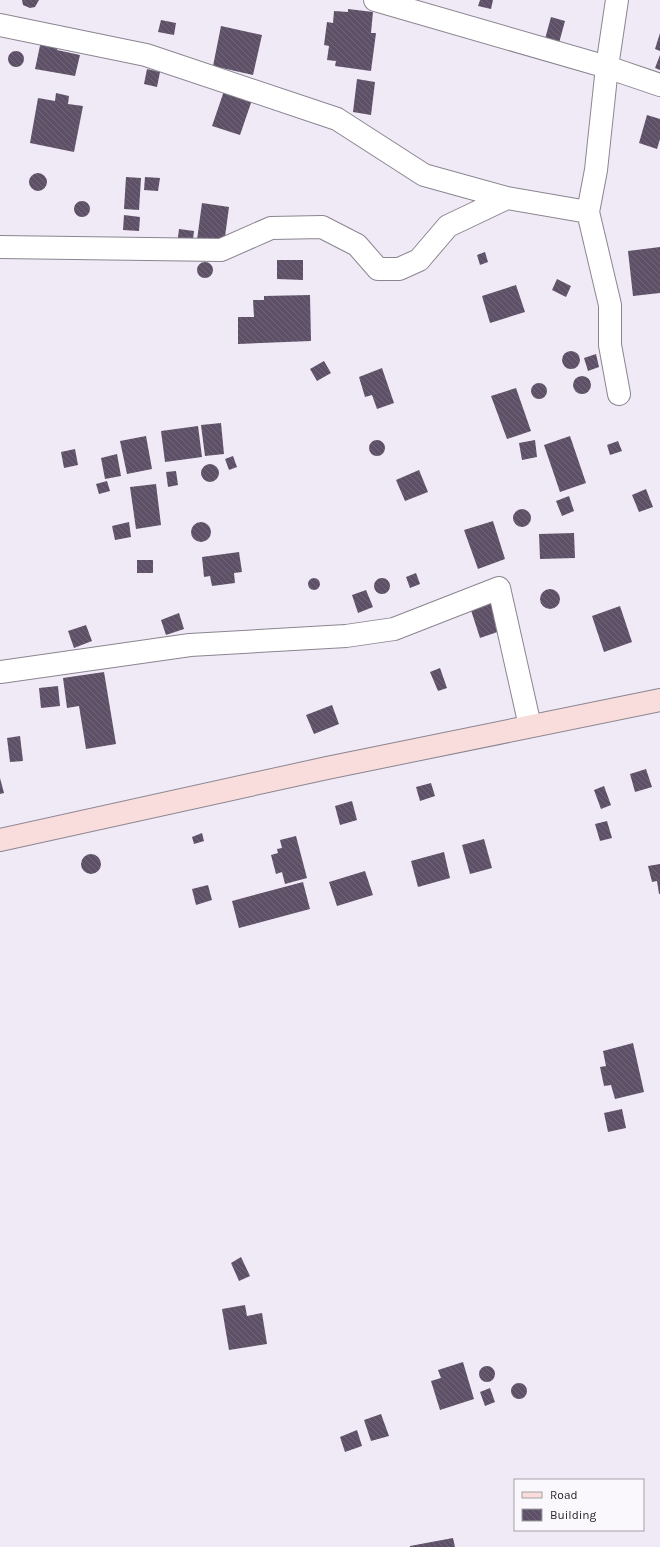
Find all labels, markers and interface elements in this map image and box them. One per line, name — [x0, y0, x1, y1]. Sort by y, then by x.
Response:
legend — [514, 1479, 644, 1531]
text: Road — [550, 1488, 578, 1502]
text: Building — [550, 1508, 597, 1522]

